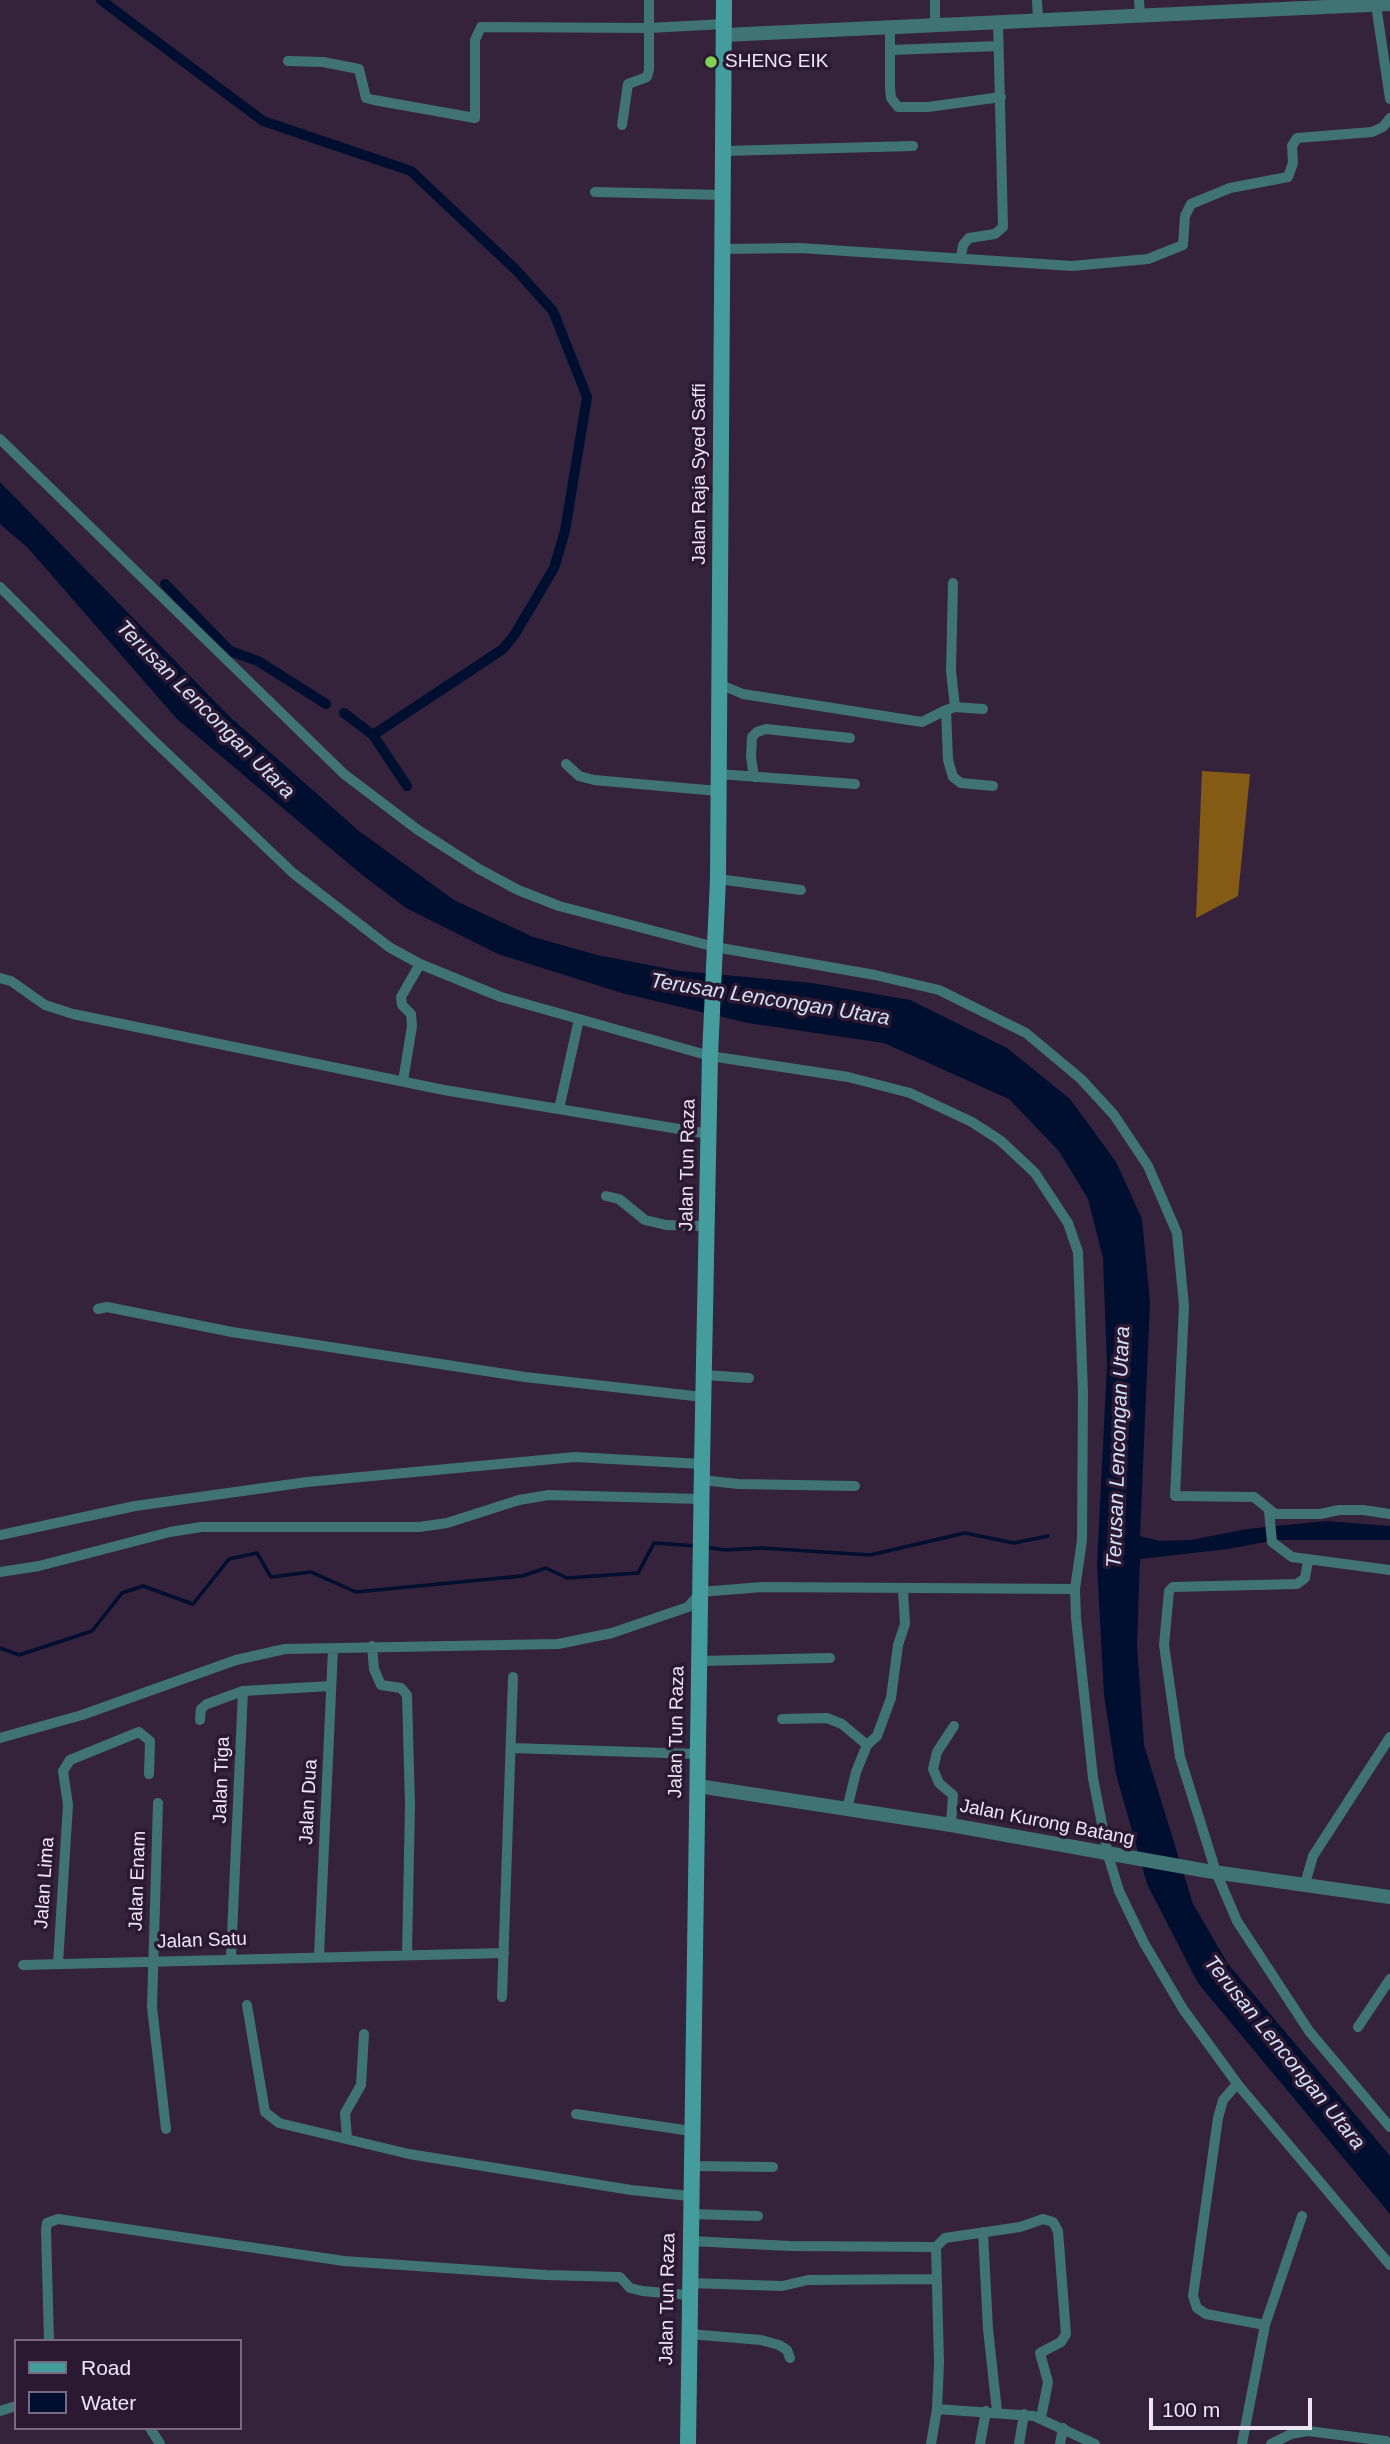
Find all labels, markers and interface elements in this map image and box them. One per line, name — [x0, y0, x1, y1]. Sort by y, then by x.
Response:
place label: SHENG EIK — [725, 51, 828, 73]
marker: SHENG EIK — [703, 54, 719, 70]
street label: Jalan Raja Syed Saffi — [689, 383, 711, 565]
water label: Terusan Lencongan Utara — [111, 616, 299, 804]
water label: Terusan Lencongan Utara — [648, 969, 892, 1031]
street label: Jalan Tun Raza — [675, 1099, 701, 1231]
water label: Terusan Lencongan Utara — [1102, 1326, 1136, 1568]
street label: Jalan Tun Raza — [664, 1666, 690, 1798]
street label: Jalan Tiga — [209, 1736, 235, 1824]
street label: Jalan Dua — [295, 1759, 323, 1845]
street label: Jalan Kurong Batang — [958, 1795, 1136, 1851]
street label: Jalan Enam — [125, 1830, 151, 1932]
street label: Jalan Lima — [30, 1836, 60, 1930]
street label: Jalan Satu — [157, 1928, 247, 1954]
water label: Terusan Lencongan Utara — [1198, 1951, 1370, 2155]
street label: Jalan Tun Raza — [655, 2233, 681, 2365]
legend — [14, 2339, 242, 2430]
text: Road — [81, 2356, 131, 2379]
scale bar — [1152, 2384, 1315, 2428]
text: Water — [81, 2391, 136, 2414]
text: 100 m — [1162, 2398, 1220, 2421]

